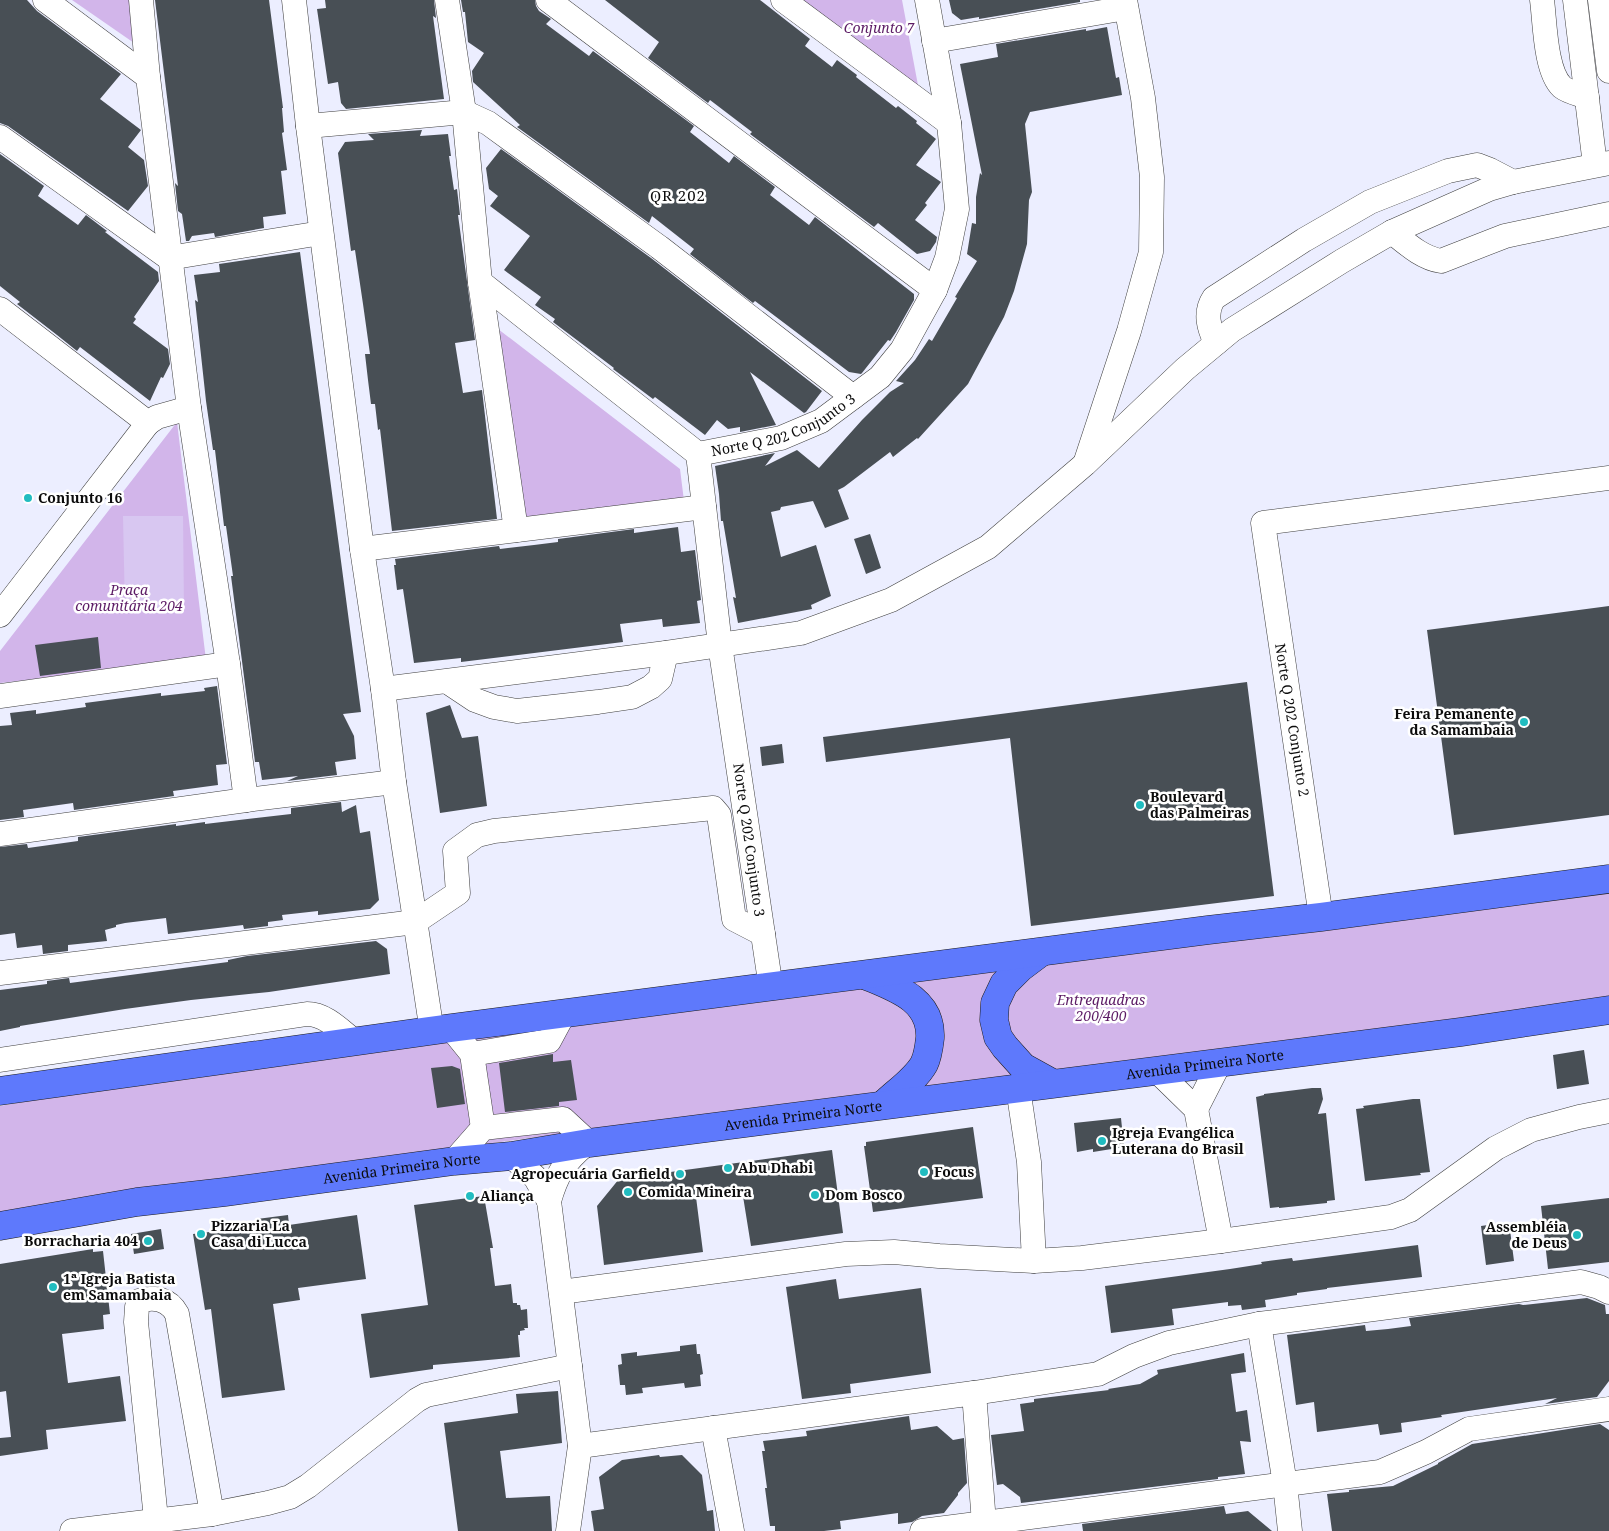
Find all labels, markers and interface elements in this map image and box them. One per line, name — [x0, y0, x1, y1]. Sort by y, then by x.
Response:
park label: Conjunto 7 — [844, 18, 916, 37]
district label: QR 202 — [650, 185, 706, 205]
street label: Norte Q 202 Conjunto 3 — [709, 389, 859, 460]
place label: Conjunto 16 — [38, 488, 123, 507]
marker: Conjunto 16 — [22, 492, 34, 504]
park label: Praça comunitária 204 — [75, 580, 183, 615]
street label: Norte Q 202 Conjunto 2 — [1271, 642, 1314, 798]
place label: Feira Pemanente da Samambaia — [1394, 704, 1514, 739]
marker: Feira Pemanente da Samambaia — [1518, 716, 1530, 728]
street label: Norte Q 202 Conjunto 3 — [729, 762, 770, 918]
place label: Boulevard das Palmeiras — [1150, 787, 1249, 822]
marker: Boulevard das Palmeiras — [1134, 799, 1146, 811]
park label: Entrequadras 200/400 — [1056, 990, 1146, 1025]
street label: Avenida Primeira Norte — [1125, 1045, 1285, 1084]
street label: Avenida Primeira Norte — [723, 1096, 883, 1135]
place label: Igreja Evangélica Luterana do Brasil — [1112, 1123, 1244, 1158]
marker: Igreja Evangélica Luterana do Brasil — [1096, 1135, 1108, 1147]
street label: Avenida Primeira Norte — [322, 1149, 481, 1188]
place label: Abu Dhabi — [738, 1158, 813, 1177]
marker: Abu Dhabi — [722, 1162, 734, 1174]
place label: Focus — [934, 1162, 974, 1181]
place label: Agropecuária Garfield — [511, 1164, 670, 1183]
marker: Focus — [918, 1166, 930, 1178]
marker: Agropecuária Garfield — [674, 1168, 686, 1180]
place label: Comida Mineira — [638, 1182, 752, 1201]
place label: Dom Bosco — [825, 1185, 903, 1204]
place label: Aliança — [480, 1186, 534, 1205]
marker: Comida Mineira — [622, 1186, 634, 1198]
marker: Dom Bosco — [809, 1189, 821, 1201]
marker: Aliança — [464, 1190, 476, 1202]
place label: Pizzaria La Casa di Lucca — [211, 1216, 307, 1251]
place label: Assembléia de Deus — [1486, 1217, 1567, 1252]
marker: Pizzaria La Casa di Lucca — [195, 1228, 207, 1240]
marker: Assembléia de Deus — [1571, 1229, 1583, 1241]
place label: Borracharia 404 — [24, 1231, 138, 1250]
marker: Borracharia 404 — [142, 1235, 154, 1247]
place label: 1ª Igreja Batista em Samambaia — [63, 1269, 175, 1304]
marker: 1ª Igreja Batista em Samambaia — [47, 1281, 59, 1293]

